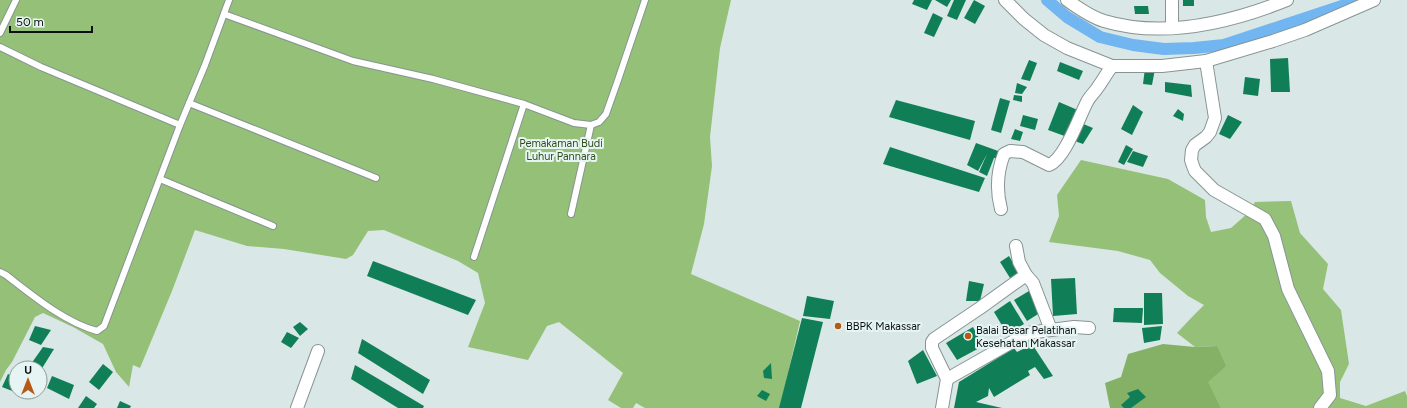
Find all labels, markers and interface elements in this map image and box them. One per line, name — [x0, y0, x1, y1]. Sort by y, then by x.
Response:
scale bar — [10, 8, 92, 34]
text: 50 m — [16, 15, 44, 29]
park label: Pemakaman Budi Luhur Pannara — [519, 137, 603, 163]
place label: BBPK Makassar — [846, 320, 921, 333]
marker: BBPK Makassar — [833, 321, 843, 331]
place label: Balai Besar Pelatihan Kesehatan Makassar — [976, 324, 1076, 350]
marker: Balai Besar Pelatihan Kesehatan Makassar — [963, 331, 973, 341]
north arrow — [8, 360, 48, 400]
text: U — [24, 364, 32, 377]

